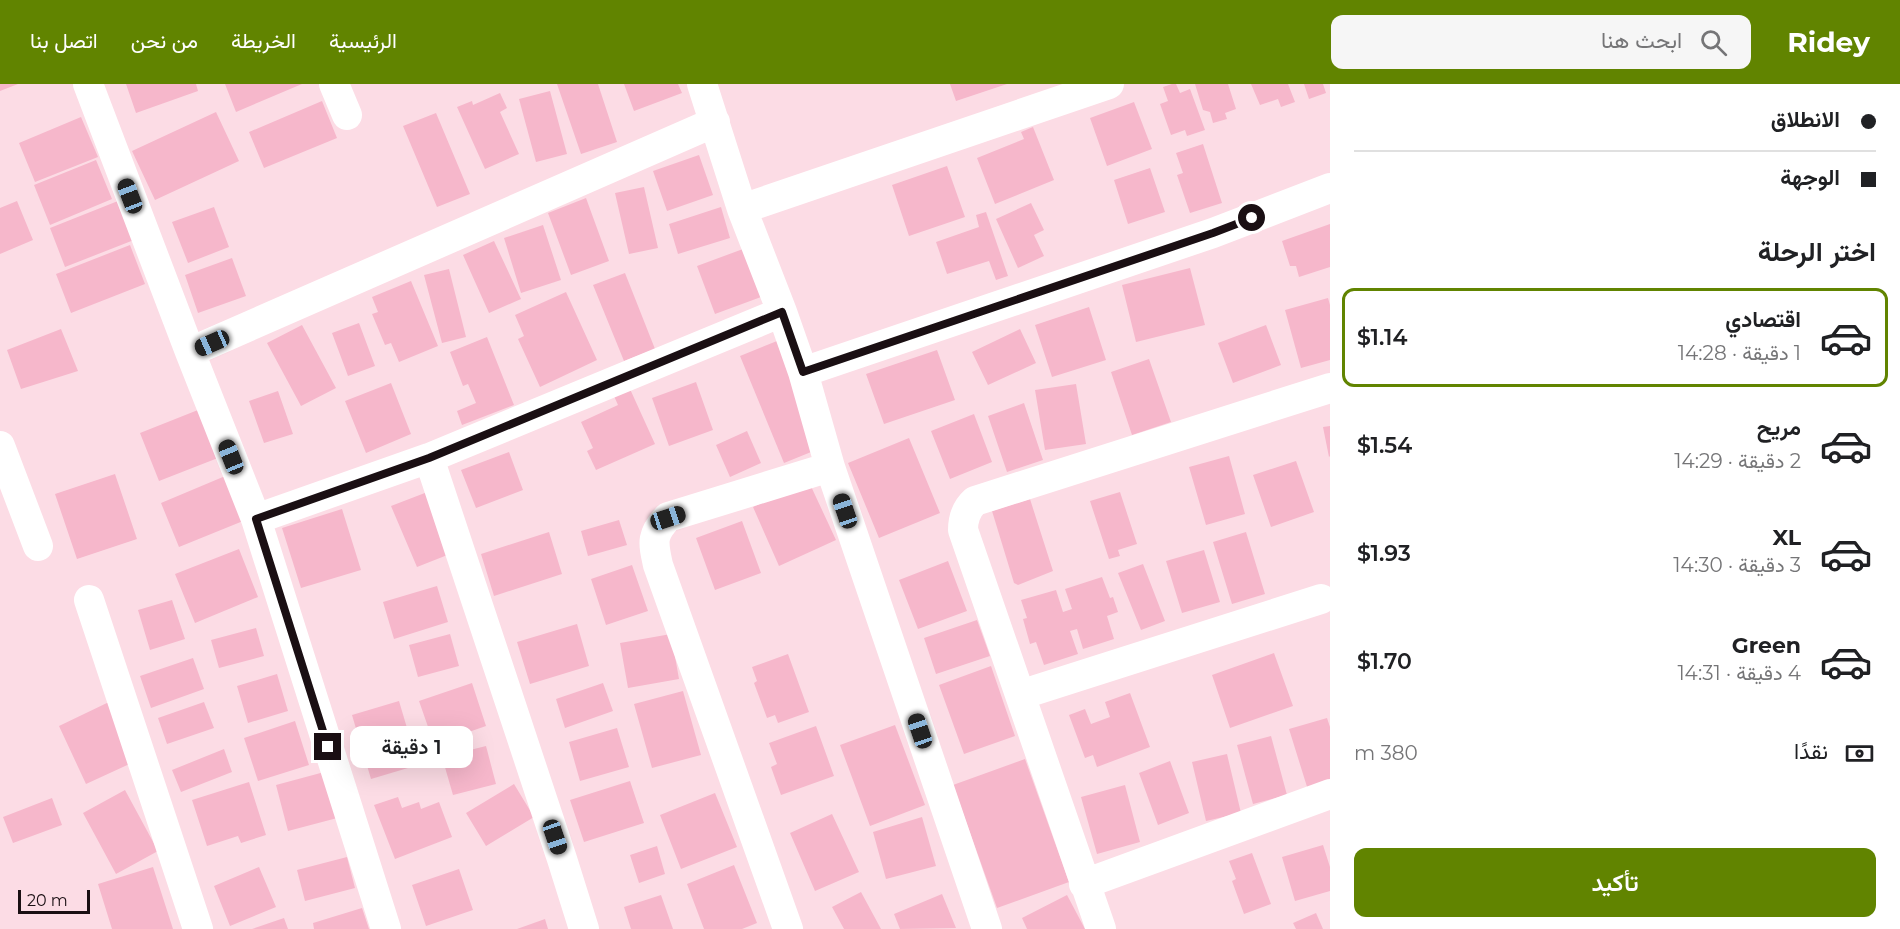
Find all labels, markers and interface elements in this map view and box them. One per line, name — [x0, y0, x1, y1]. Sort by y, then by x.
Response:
search box — [1331, 15, 1751, 69]
text: Ridey — [1787, 25, 1870, 59]
icon: search — [1697, 26, 1730, 59]
text: ابحث هنا — [1601, 27, 1682, 54]
text: اتصل بنا — [30, 28, 98, 53]
text: من نحن — [131, 28, 198, 53]
text: الخريطة — [231, 28, 296, 53]
text: الرئيسية — [329, 28, 397, 53]
text: الانطلاق — [1771, 106, 1840, 133]
text: الوجهة — [1780, 164, 1840, 191]
car — [115, 176, 145, 216]
route start — [1238, 204, 1265, 231]
text: اختر الرحلة — [1758, 235, 1876, 268]
text: اقتصادي — [1725, 306, 1801, 333]
icon: car — [1819, 311, 1873, 365]
text: $1.14 — [1357, 324, 1407, 351]
car — [192, 327, 232, 359]
text: 1 دقيقة · 14:28 — [1678, 341, 1801, 365]
text: مريح — [1757, 414, 1801, 441]
icon: car — [1819, 419, 1873, 473]
text: $1.54 — [1357, 432, 1412, 459]
car — [216, 437, 246, 477]
text: 2 دقيقة · 14:29 — [1674, 449, 1801, 473]
car — [831, 491, 859, 531]
car — [648, 504, 688, 532]
text: XL — [1772, 524, 1801, 551]
icon: car — [1819, 527, 1873, 581]
text: $1.93 — [1357, 540, 1411, 567]
text: 3 دقيقة · 14:30 — [1673, 553, 1801, 577]
text: Green — [1732, 632, 1801, 659]
icon: car — [1819, 635, 1873, 689]
text: $1.70 — [1357, 648, 1412, 675]
text: 4 دقيقة · 14:31 — [1677, 661, 1801, 685]
car — [906, 711, 934, 751]
callout: 1 دقيقة — [349, 726, 472, 768]
route end — [314, 733, 341, 760]
text: 1 دقيقة — [381, 735, 442, 759]
icon: cash — [1843, 737, 1876, 770]
text: نقدًا — [1794, 738, 1828, 765]
text: 380 m — [1354, 741, 1418, 765]
car — [541, 817, 569, 857]
button: تأكيد — [1354, 848, 1876, 917]
scale bar — [18, 887, 90, 914]
text: 20 m — [27, 891, 68, 910]

